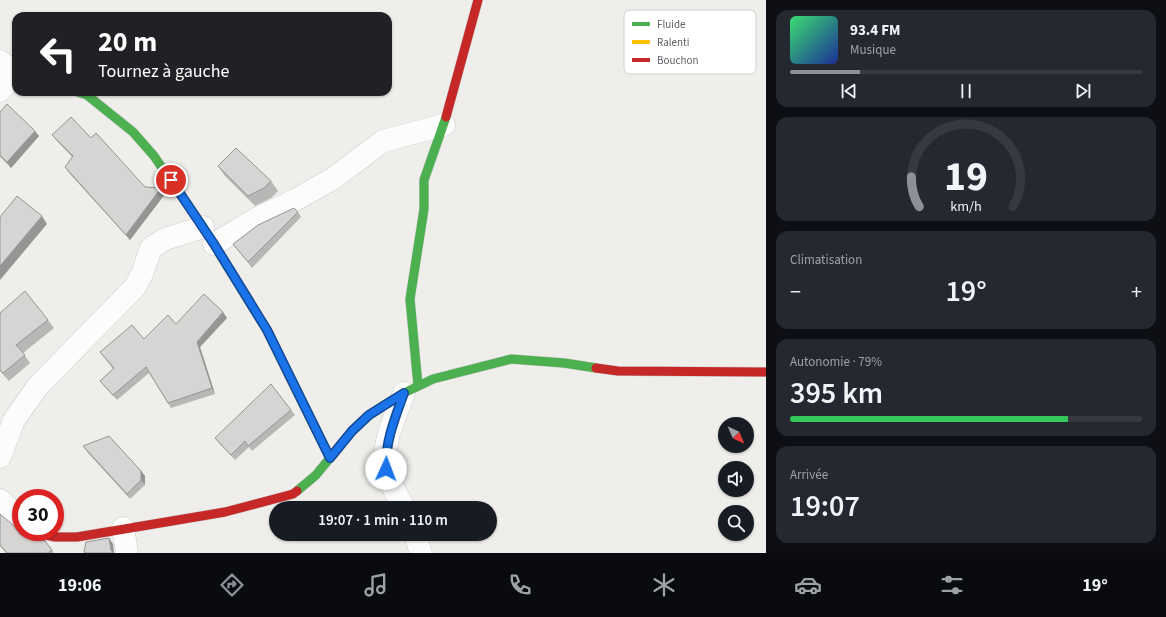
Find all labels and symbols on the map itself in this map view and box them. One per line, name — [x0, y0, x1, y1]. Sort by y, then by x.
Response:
legend — [624, 10, 756, 74]
text: Fluide — [657, 17, 686, 32]
text: Ralenti — [657, 35, 689, 50]
text: Bouchon — [657, 53, 698, 68]
pin — [154, 163, 188, 197]
north arrow — [718, 417, 754, 453]
position arrow — [365, 448, 407, 490]
speed limit sign: 30 — [12, 489, 64, 541]

